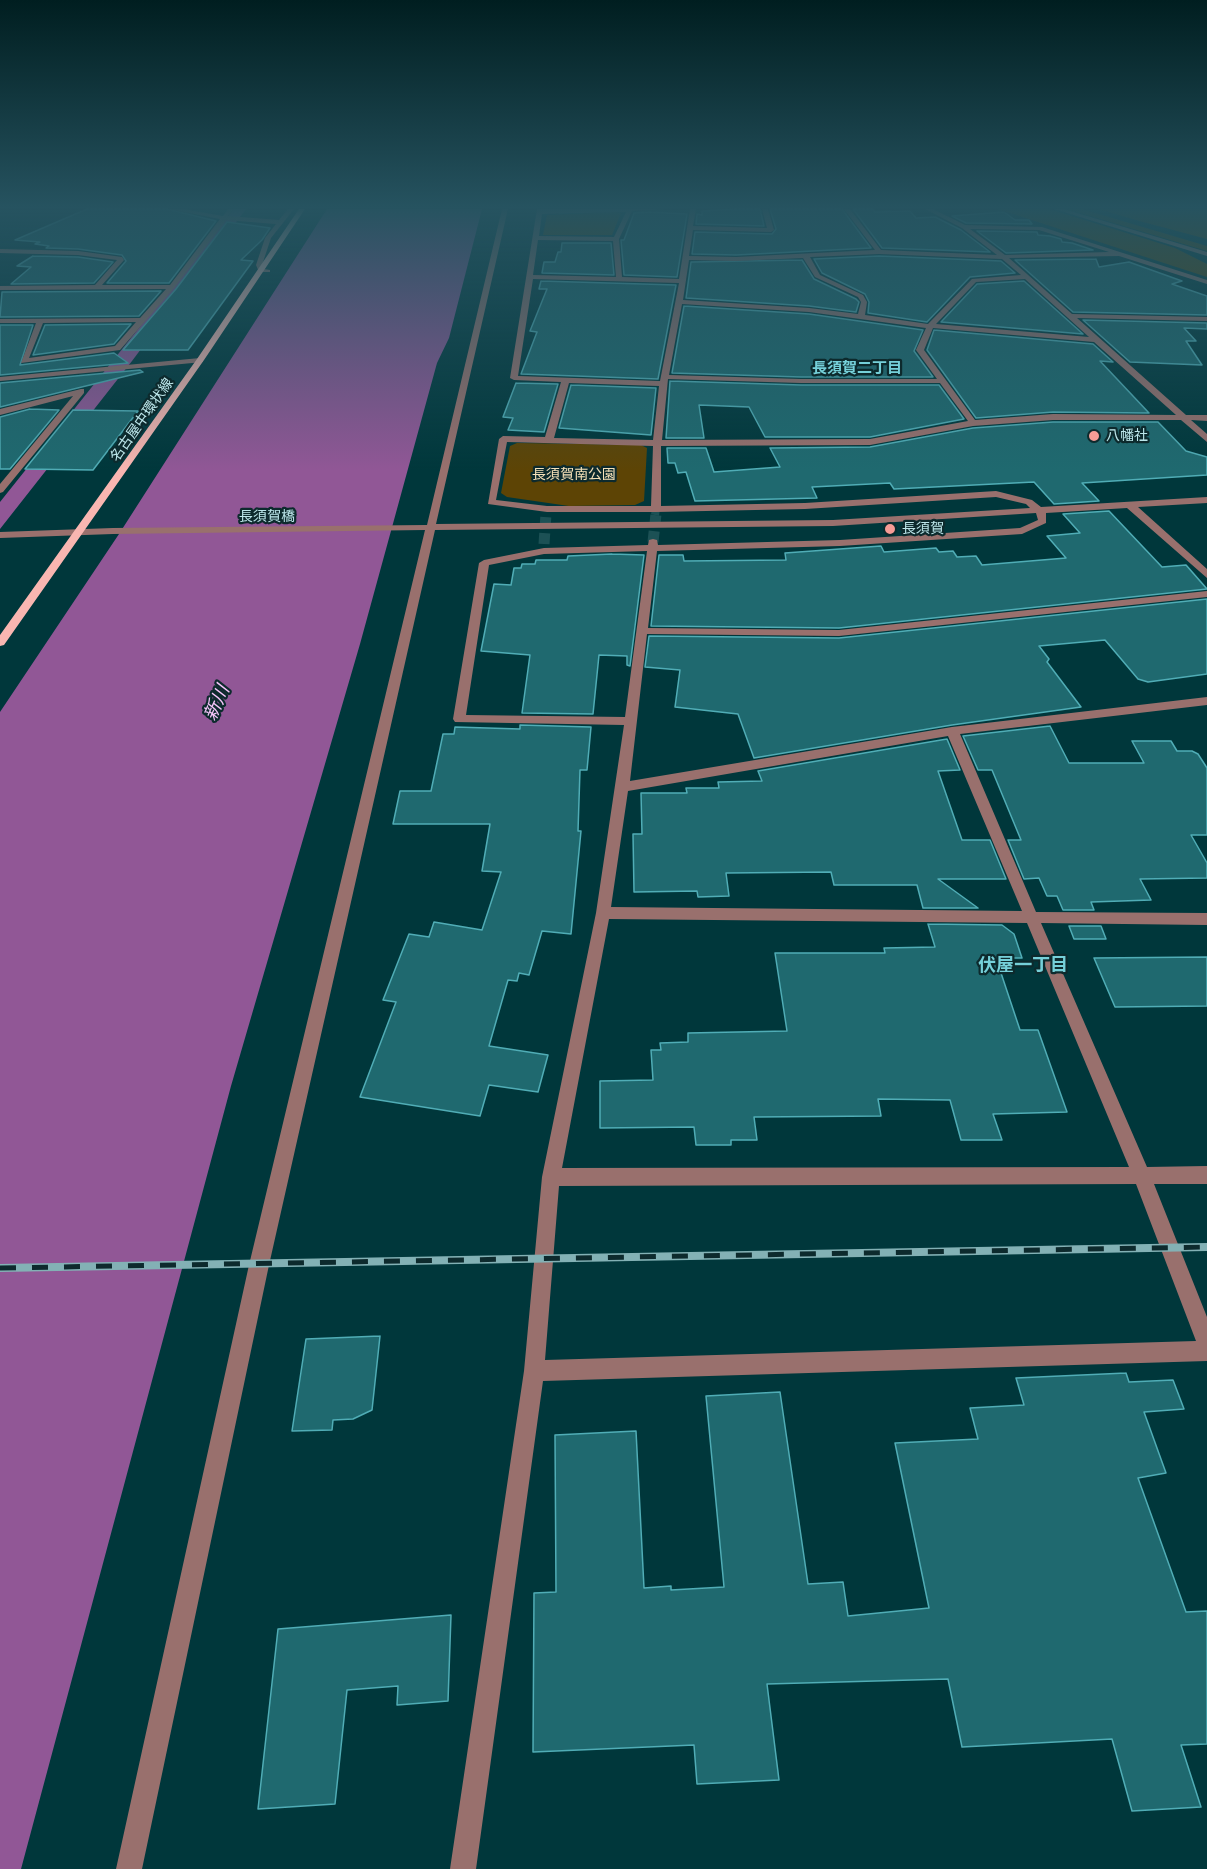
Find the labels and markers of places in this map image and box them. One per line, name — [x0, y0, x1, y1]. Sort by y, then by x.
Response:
place label: 八幡社 — [1106, 428, 1148, 444]
marker: 八幡社 — [1087, 429, 1101, 443]
place label: 長須賀 — [902, 521, 944, 537]
marker: 長須賀 — [883, 522, 897, 536]

